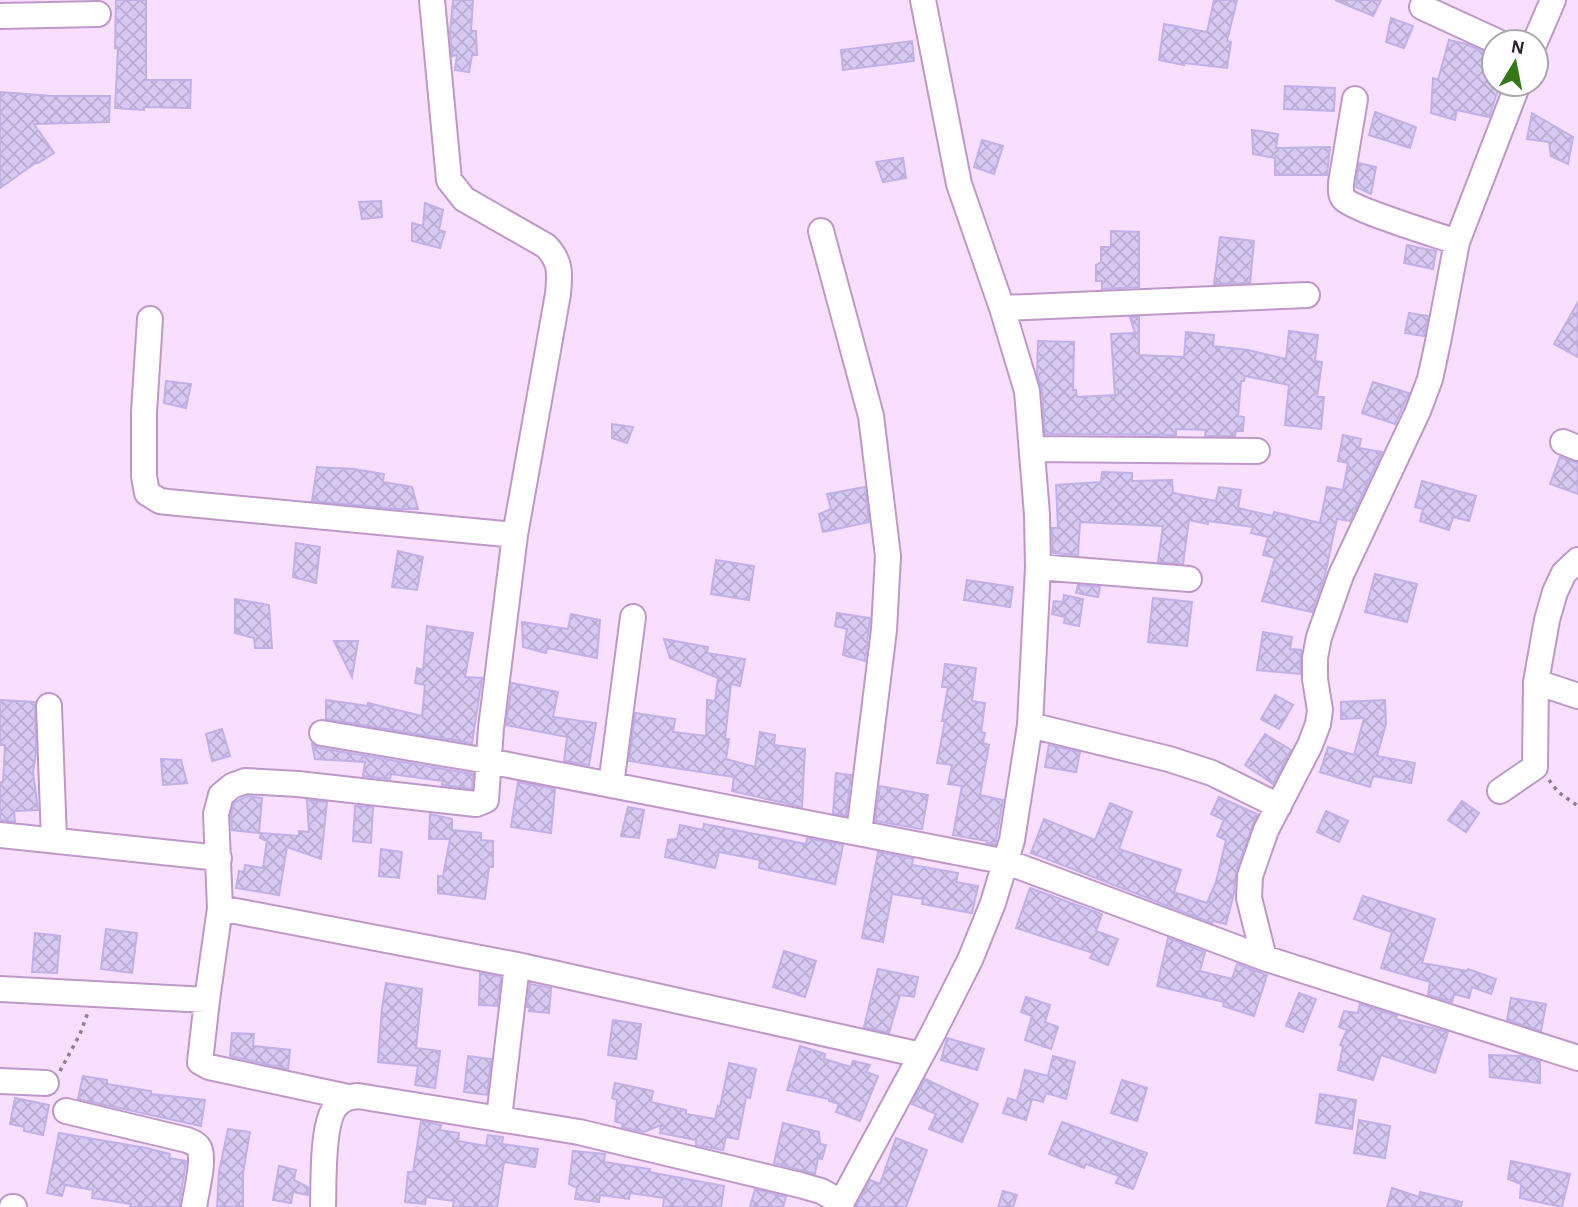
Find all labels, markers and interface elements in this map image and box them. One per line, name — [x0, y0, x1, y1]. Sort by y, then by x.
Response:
north arrow — [1480, 28, 1550, 98]
text: N — [1510, 37, 1526, 58]

